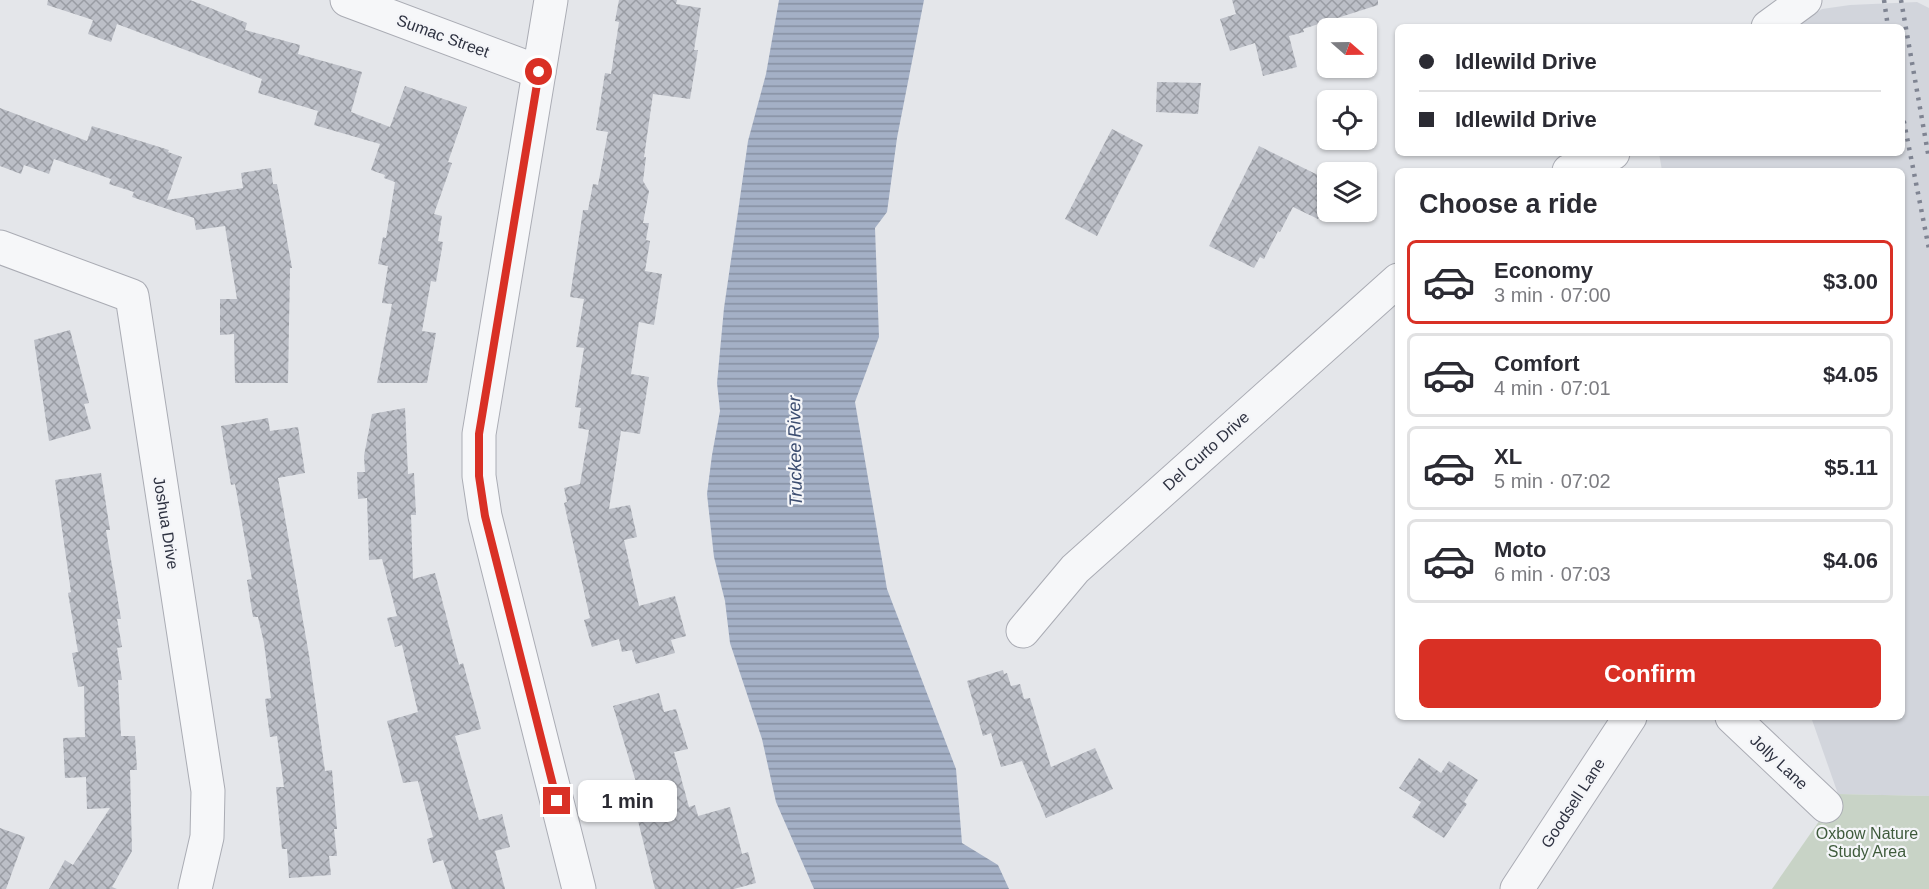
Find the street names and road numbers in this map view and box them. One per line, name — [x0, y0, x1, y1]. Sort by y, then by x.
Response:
street label: Sumac Street — [395, 11, 492, 61]
street label: Del Curto Drive — [1160, 408, 1252, 494]
street label: Joshua Drive — [150, 476, 182, 571]
street label: Jolly Lane — [1747, 731, 1811, 793]
street label: Goodsell Lane — [1538, 755, 1608, 851]

